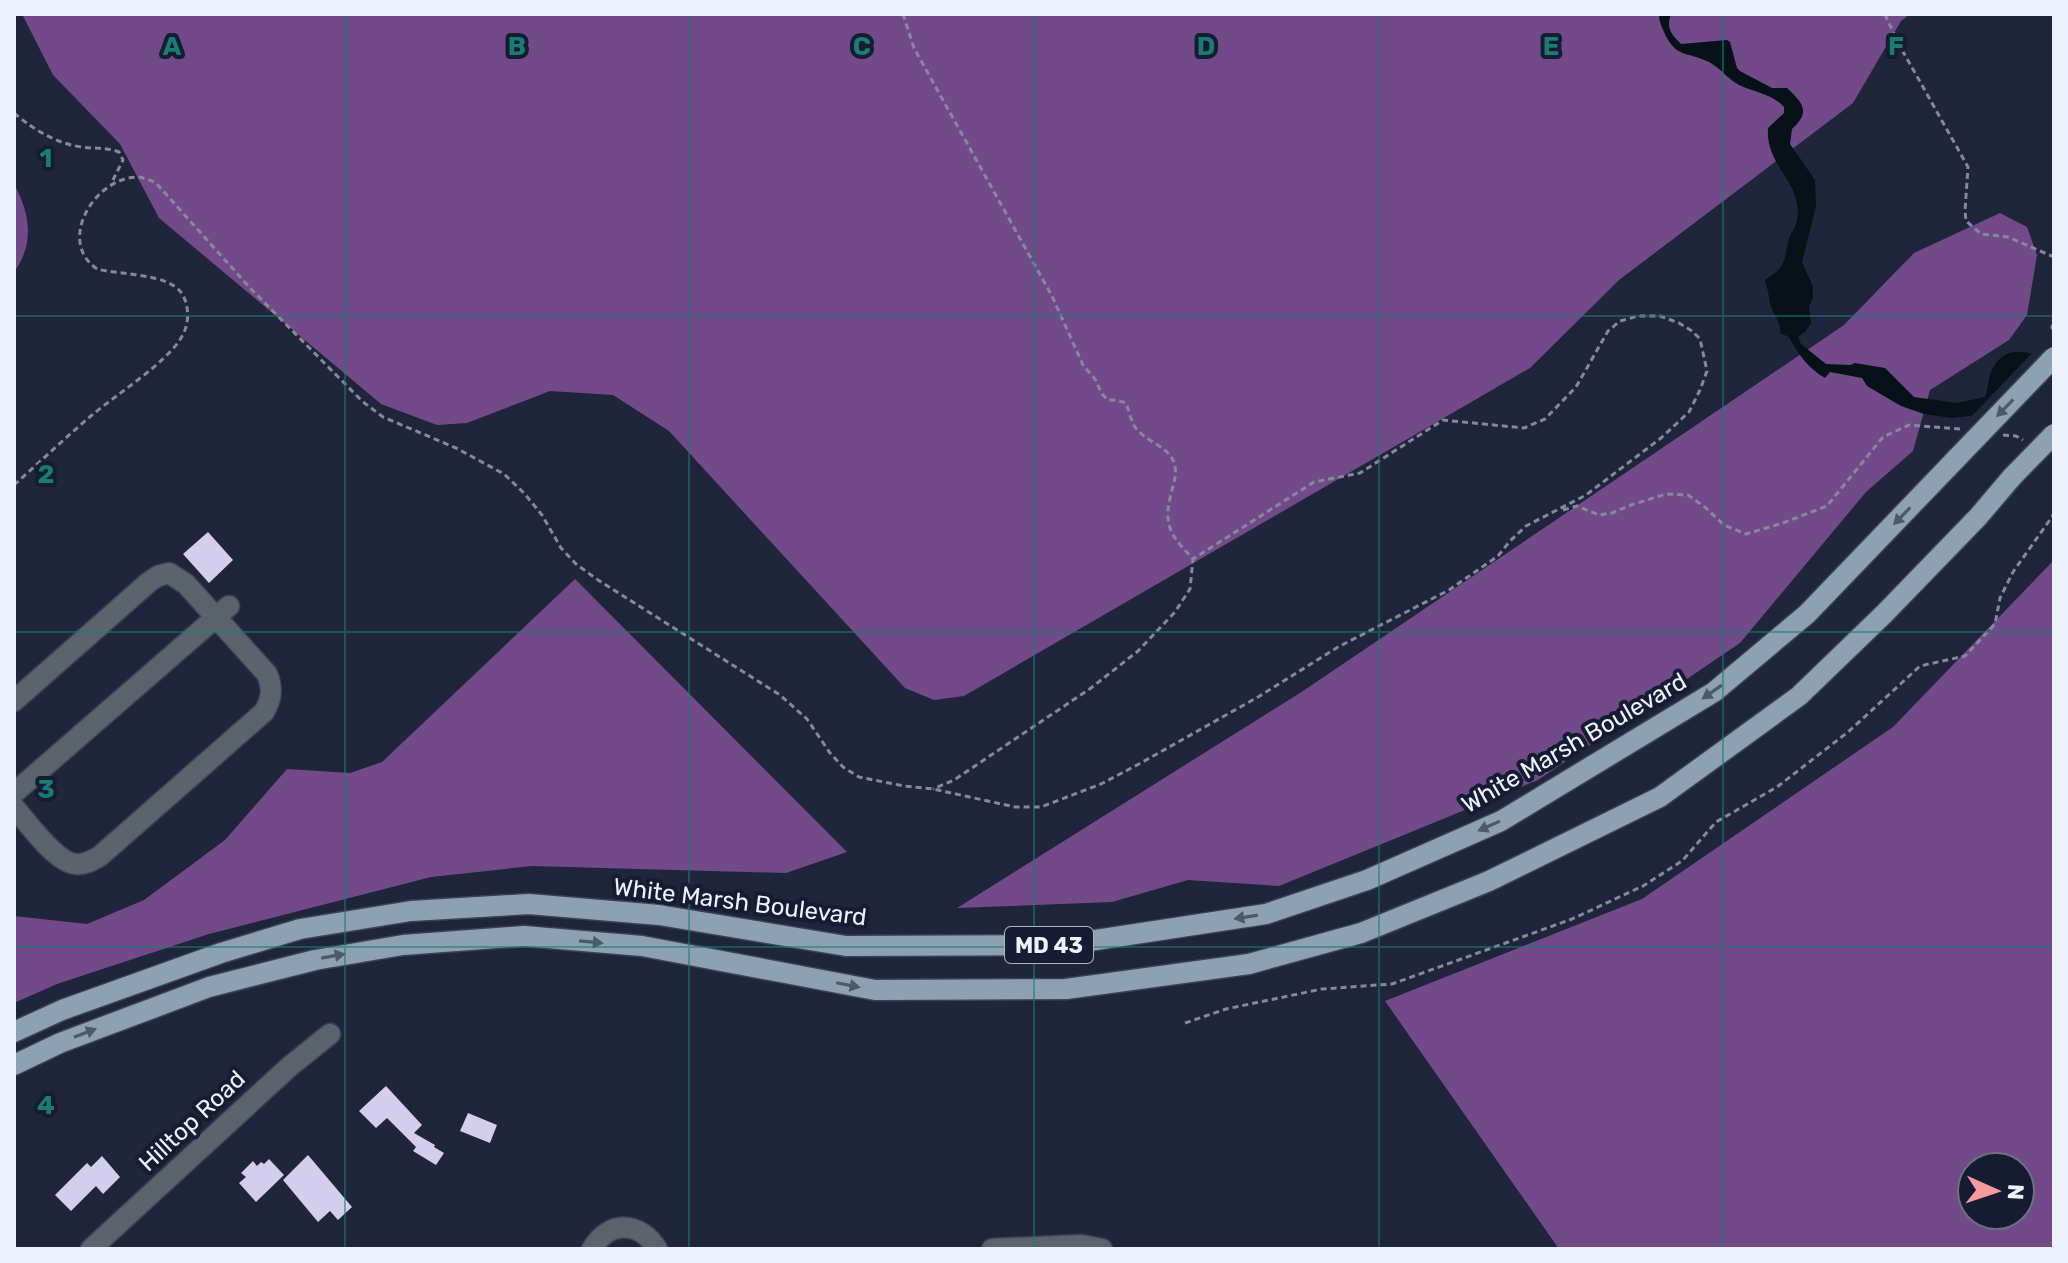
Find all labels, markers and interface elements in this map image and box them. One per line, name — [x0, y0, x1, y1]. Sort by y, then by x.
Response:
text: A — [163, 31, 182, 62]
text: B — [508, 31, 526, 62]
text: C — [853, 31, 871, 62]
text: D — [1197, 31, 1215, 62]
text: E — [1543, 31, 1559, 62]
text: F — [1888, 31, 1904, 62]
text: 1 — [40, 143, 52, 174]
one-way arrow — [1996, 398, 2015, 417]
text: 2 — [38, 459, 54, 490]
one-way arrow — [1893, 506, 1912, 525]
street label: White Marsh Boulevard — [1457, 667, 1691, 819]
one-way arrow — [1701, 684, 1723, 700]
text: 3 — [37, 774, 55, 805]
one-way arrow — [1477, 819, 1501, 833]
street label: White Marsh Boulevard — [612, 873, 868, 931]
one-way arrow — [1234, 911, 1259, 924]
road number: MD 43 — [1005, 927, 1093, 963]
one-way arrow — [579, 936, 604, 949]
one-way arrow — [321, 950, 346, 962]
one-way arrow — [835, 979, 860, 992]
one-way arrow — [73, 1027, 97, 1039]
street label: Hilltop Road — [133, 1065, 251, 1177]
text: 4 — [37, 1090, 55, 1121]
north arrow — [1956, 1151, 2036, 1231]
text: N — [2002, 1183, 2029, 1201]

